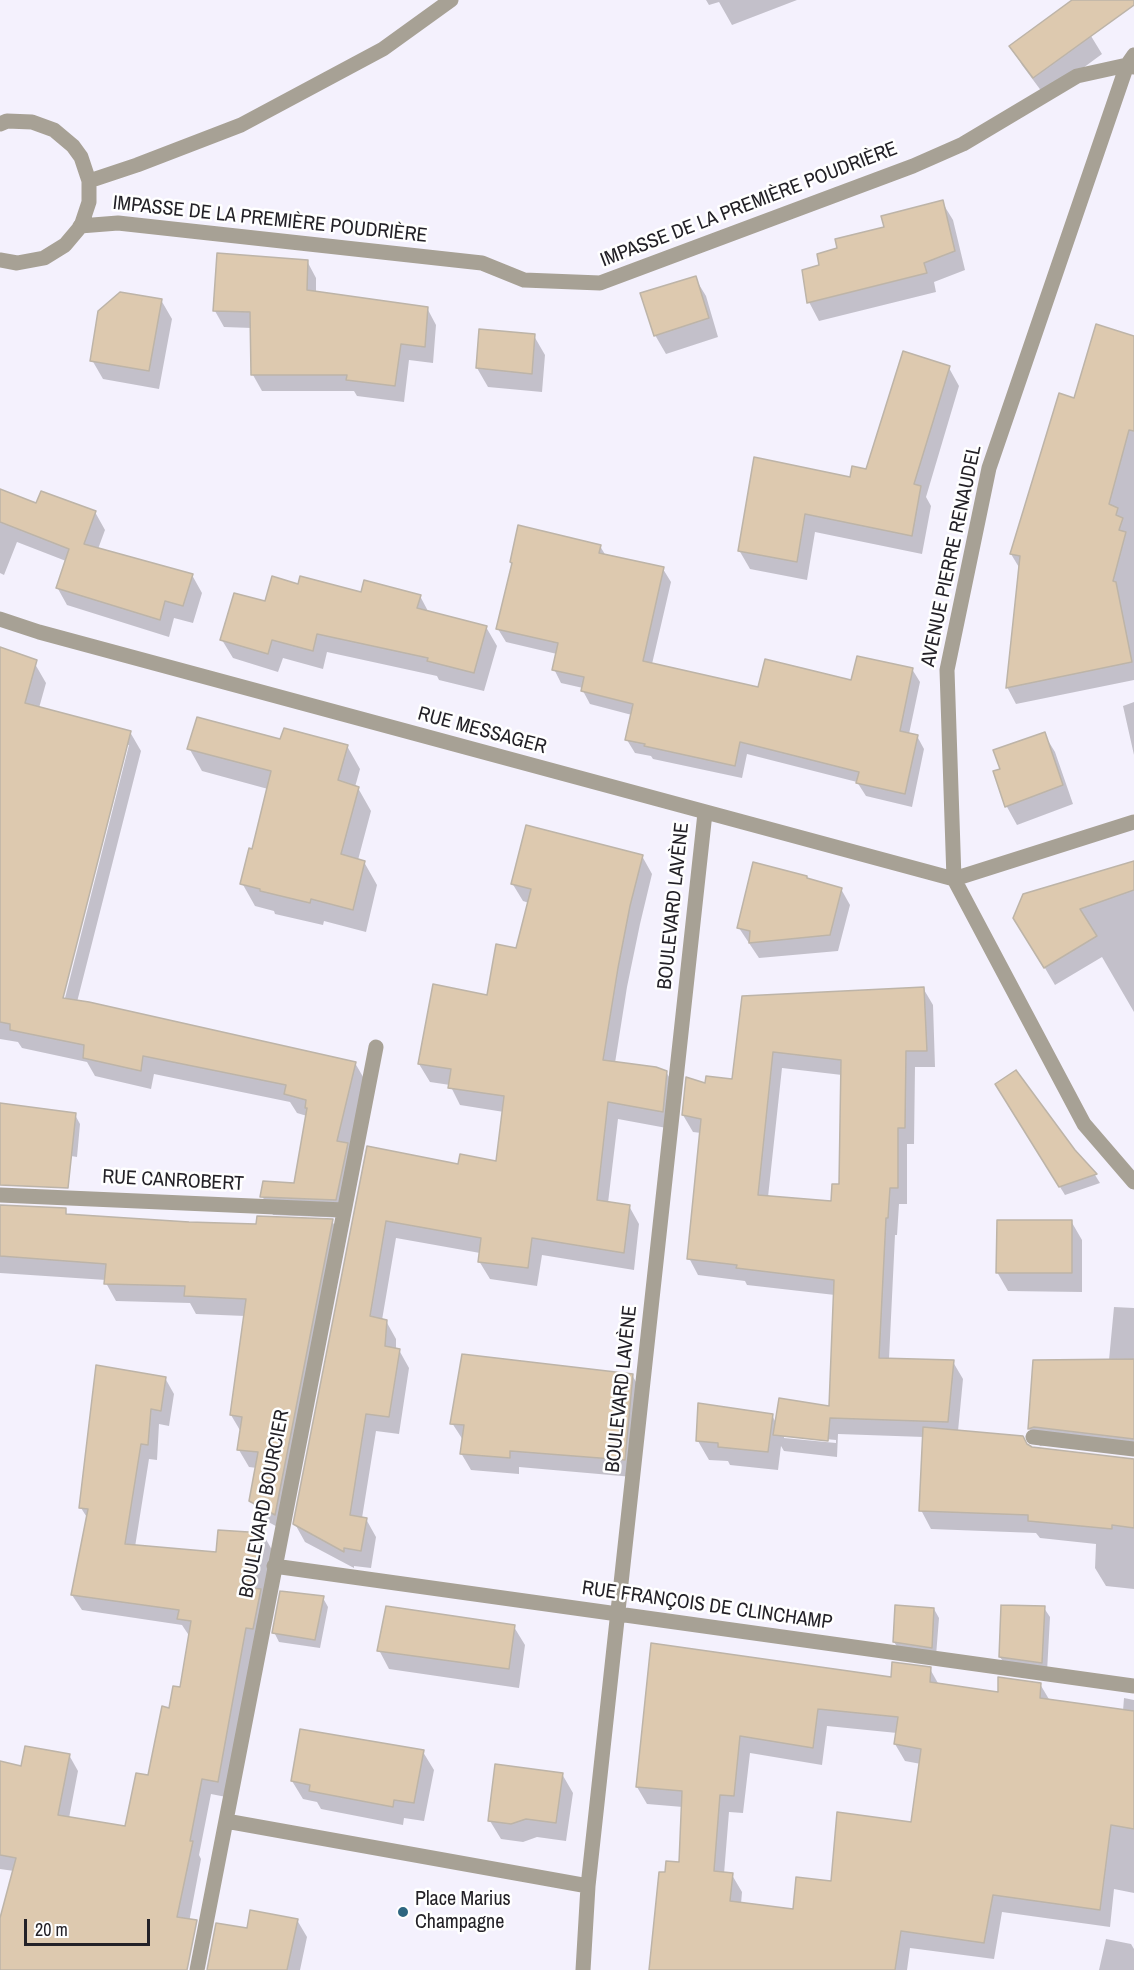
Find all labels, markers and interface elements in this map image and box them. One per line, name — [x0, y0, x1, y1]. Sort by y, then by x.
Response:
street label: IMPASSE DE LA PREMIÈRE POUDRIÈRE — [597, 137, 901, 273]
street label: IMPASSE DE LA PREMIÈRE POUDRIÈRE — [112, 192, 428, 248]
street label: AVENUE PIERRE RENAUDEL — [917, 443, 987, 669]
street label: RUE MESSAGER — [415, 702, 549, 760]
street label: BOULEVARD LAVÈNE — [653, 821, 695, 991]
street label: RUE CANROBERT — [102, 1165, 244, 1197]
street label: BOULEVARD LAVÈNE — [601, 1304, 643, 1474]
street label: BOULEVARD BOURCIER — [235, 1408, 295, 1600]
street label: RUE FRANÇOIS DE CLINCHAMP — [580, 1577, 834, 1635]
place label: Place Marius Champagne — [415, 1888, 511, 1935]
marker: Place Marius Champagne — [396, 1905, 410, 1919]
scale bar — [27, 1907, 153, 1945]
text: 20 m — [35, 1917, 68, 1942]

